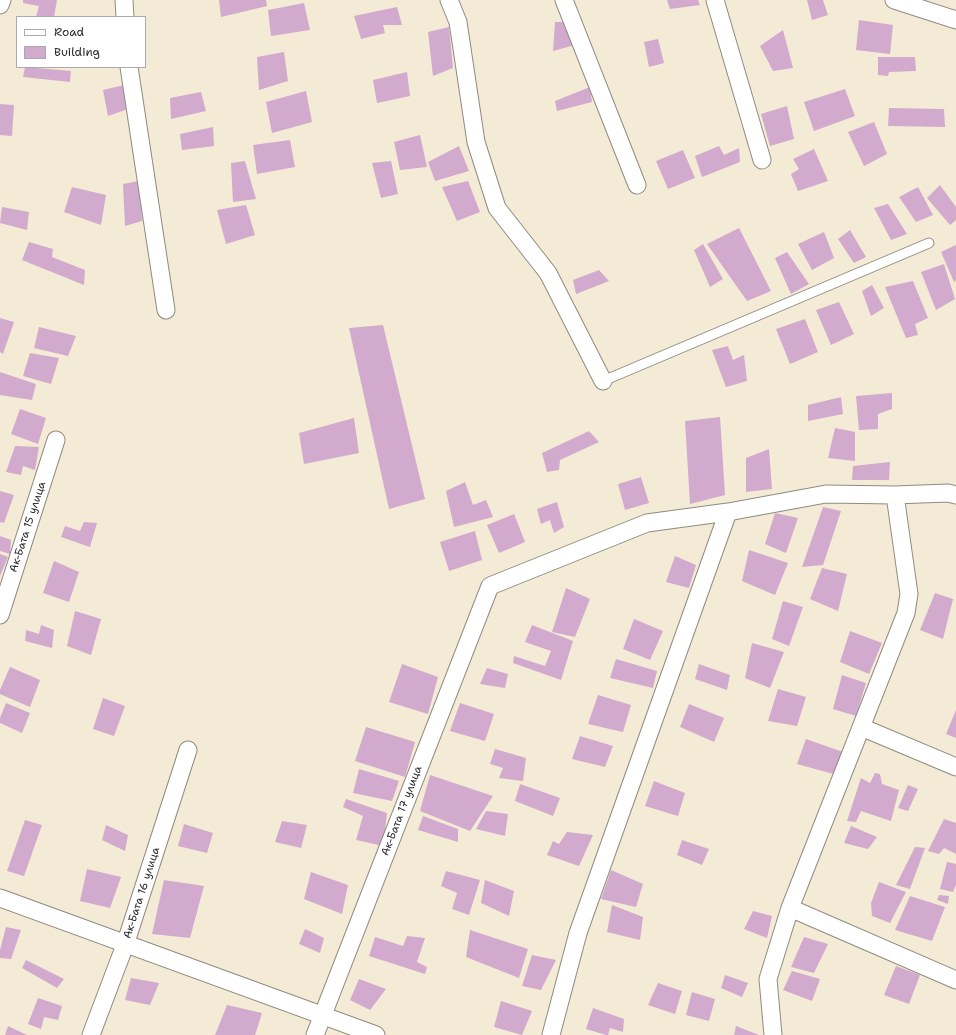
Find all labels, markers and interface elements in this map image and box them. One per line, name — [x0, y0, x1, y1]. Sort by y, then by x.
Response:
legend — [16, 16, 146, 68]
text: Road — [54, 24, 84, 40]
text: Building — [54, 44, 100, 60]
street label: Ак-Бата 15 улица — [7, 480, 49, 574]
street label: Ак-Бата 17 улица — [379, 764, 425, 858]
street label: Ак-Бата 16 улица — [121, 846, 163, 940]

